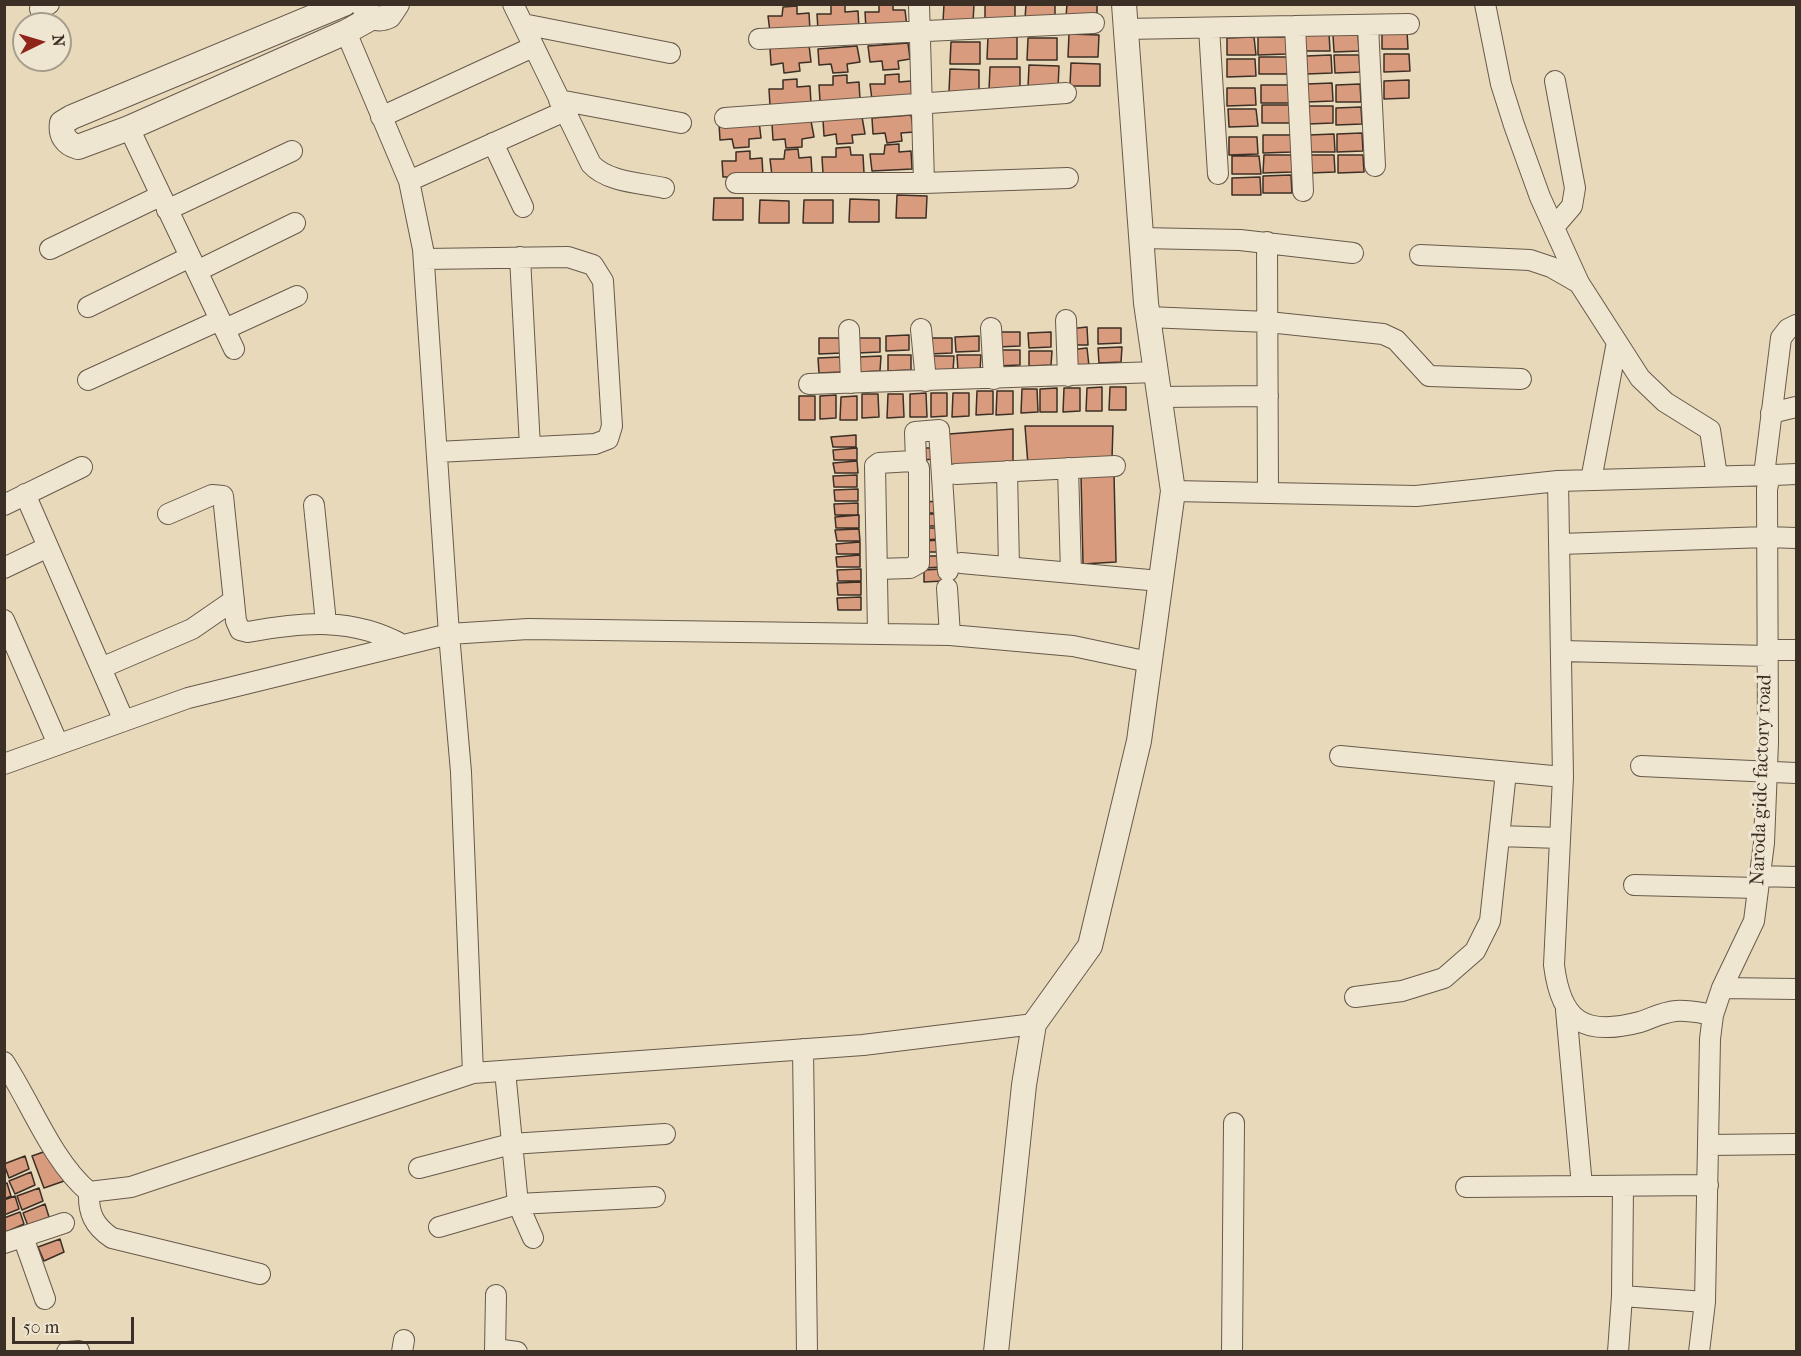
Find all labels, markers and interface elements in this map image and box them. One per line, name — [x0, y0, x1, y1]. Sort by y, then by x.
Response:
north arrow — [12, 12, 72, 72]
text: N — [48, 34, 68, 47]
street label: Naroda gidc factory road — [1746, 674, 1778, 886]
scale bar — [15, 1305, 136, 1343]
text: 50 m — [23, 1317, 59, 1338]

